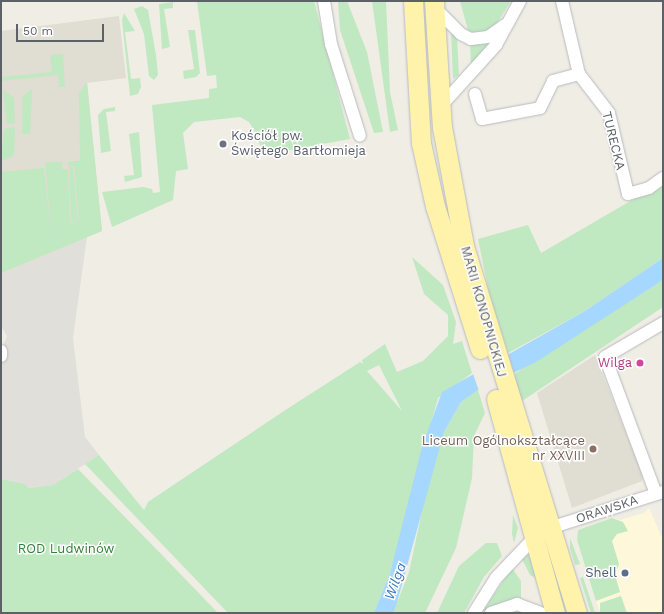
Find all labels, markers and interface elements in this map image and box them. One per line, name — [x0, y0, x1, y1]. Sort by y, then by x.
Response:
scale bar — [18, 16, 106, 42]
text: 50 m — [23, 24, 53, 38]
street label: TURECKA — [598, 110, 628, 172]
place label: Kościół pw. Świętego Bartłomieja — [231, 129, 366, 160]
marker: Kościół pw. Świętego Bartłomieja — [218, 139, 228, 149]
street label: MARII KONOPNICKIEJ — [457, 245, 509, 379]
place label: Wilga — [598, 355, 632, 371]
marker: Wilga — [635, 358, 645, 368]
place label: Liceum Ogólnokształcące nr XXVIII — [422, 434, 585, 465]
marker: Liceum Ogólnokształcące nr XXVIII — [588, 444, 598, 454]
street label: ORAWSKA — [574, 493, 640, 527]
park label: ROD Ludwinów — [18, 541, 114, 557]
water label: Wilga — [381, 560, 409, 602]
place label: Shell — [585, 565, 617, 581]
marker: Shell — [620, 568, 630, 578]

